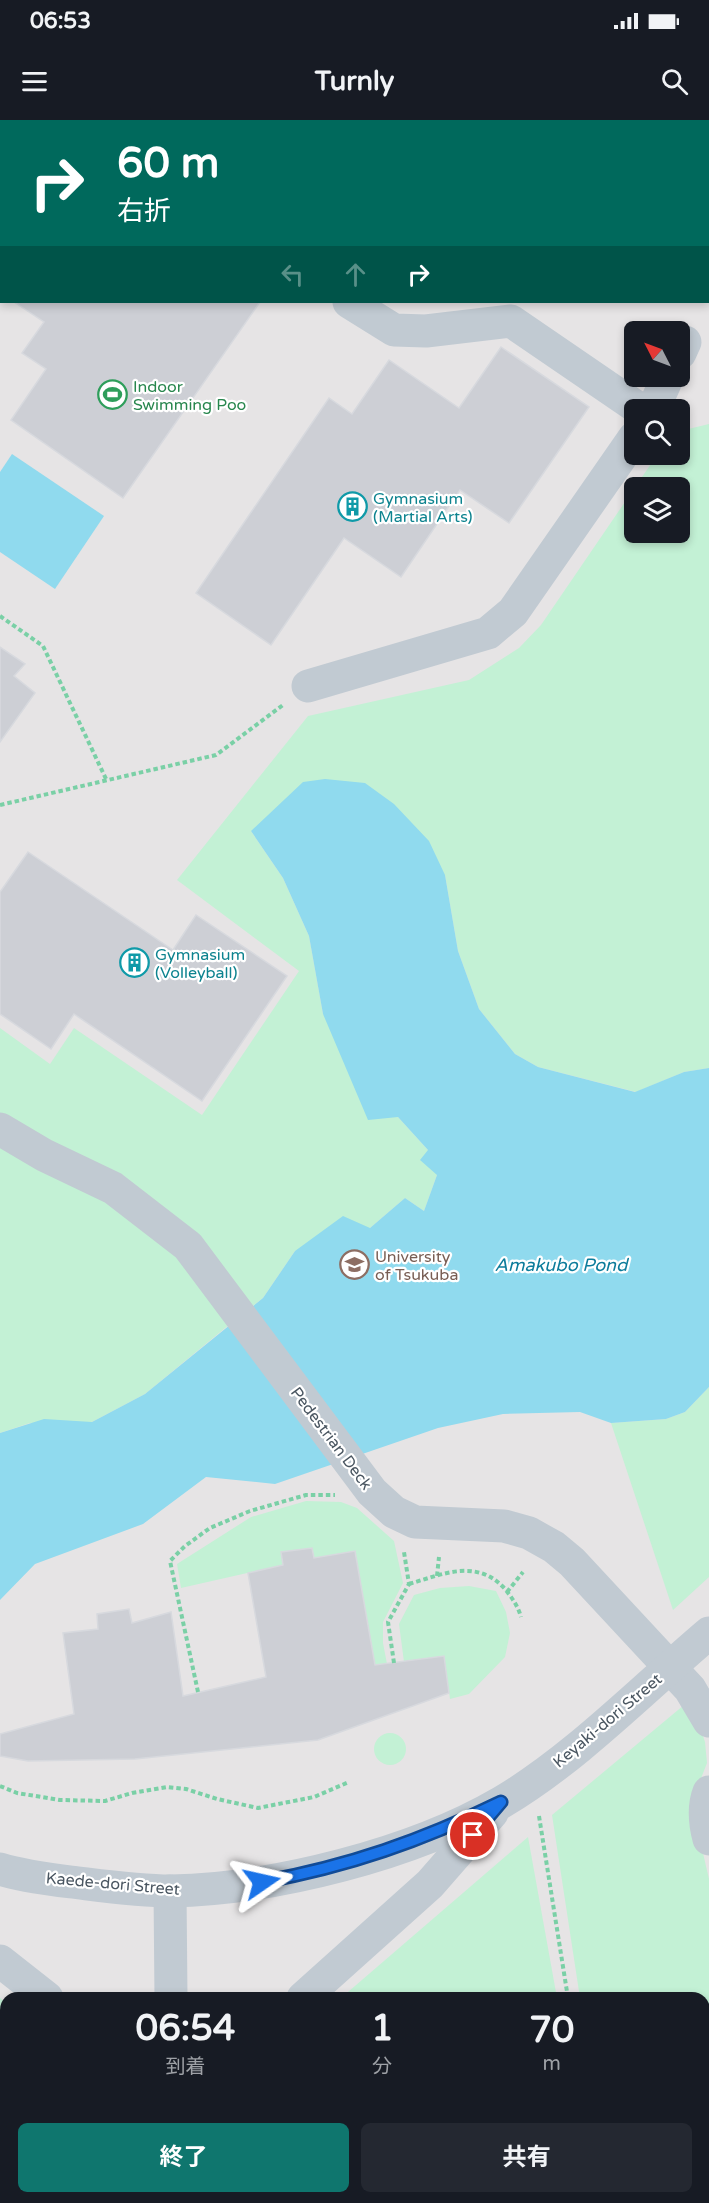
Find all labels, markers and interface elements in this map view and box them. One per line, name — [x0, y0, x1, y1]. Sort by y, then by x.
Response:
text: 06:53 — [30, 8, 91, 34]
icon: menu — [18, 65, 51, 98]
text: Turnly — [315, 65, 394, 98]
icon: search — [658, 65, 691, 98]
text: 60 m — [117, 138, 219, 189]
icon: right — [18, 144, 96, 222]
text: 右折 — [117, 195, 171, 228]
icon: left — [276, 258, 309, 291]
icon: ahead — [339, 258, 372, 291]
icon: right — [402, 258, 435, 291]
north arrow — [624, 321, 690, 387]
map controls — [624, 321, 690, 543]
place label: Indoor Swimming Poo — [133, 377, 246, 415]
sports icon: Indoor Swimming Poo — [96, 379, 128, 411]
button: search — [624, 399, 690, 465]
button: layers — [624, 477, 690, 543]
place label: Gymnasium (Martial Arts) — [373, 489, 473, 527]
building icon: Gymnasium (Martial Arts) — [336, 491, 368, 523]
place label: Gymnasium (Volleyball) — [155, 945, 245, 983]
building icon: Gymnasium (Volleyball) — [118, 947, 150, 979]
place label: University of Tsukuba — [375, 1247, 458, 1285]
school or university icon: University of Tsukuba — [338, 1249, 370, 1281]
water label: Amakubo Pond — [495, 1254, 630, 1276]
street label: Pedestrian Deck — [286, 1383, 377, 1494]
street label: Keyaki-dori Street — [549, 1669, 666, 1772]
pin — [447, 1809, 498, 1860]
icon: arrive — [456, 1818, 489, 1851]
position arrow — [230, 1850, 294, 1914]
street label: Kaede-dori Street — [45, 1868, 181, 1900]
text: 06:54 — [136, 2007, 235, 2050]
text: 1 — [371, 2007, 394, 2050]
text: 70 — [529, 2009, 574, 2052]
text: m — [543, 2052, 561, 2076]
text: 到着 — [165, 2055, 205, 2079]
text: 分 — [372, 2055, 392, 2079]
button: 終了 — [18, 2123, 349, 2192]
button: 共有 — [361, 2123, 692, 2192]

